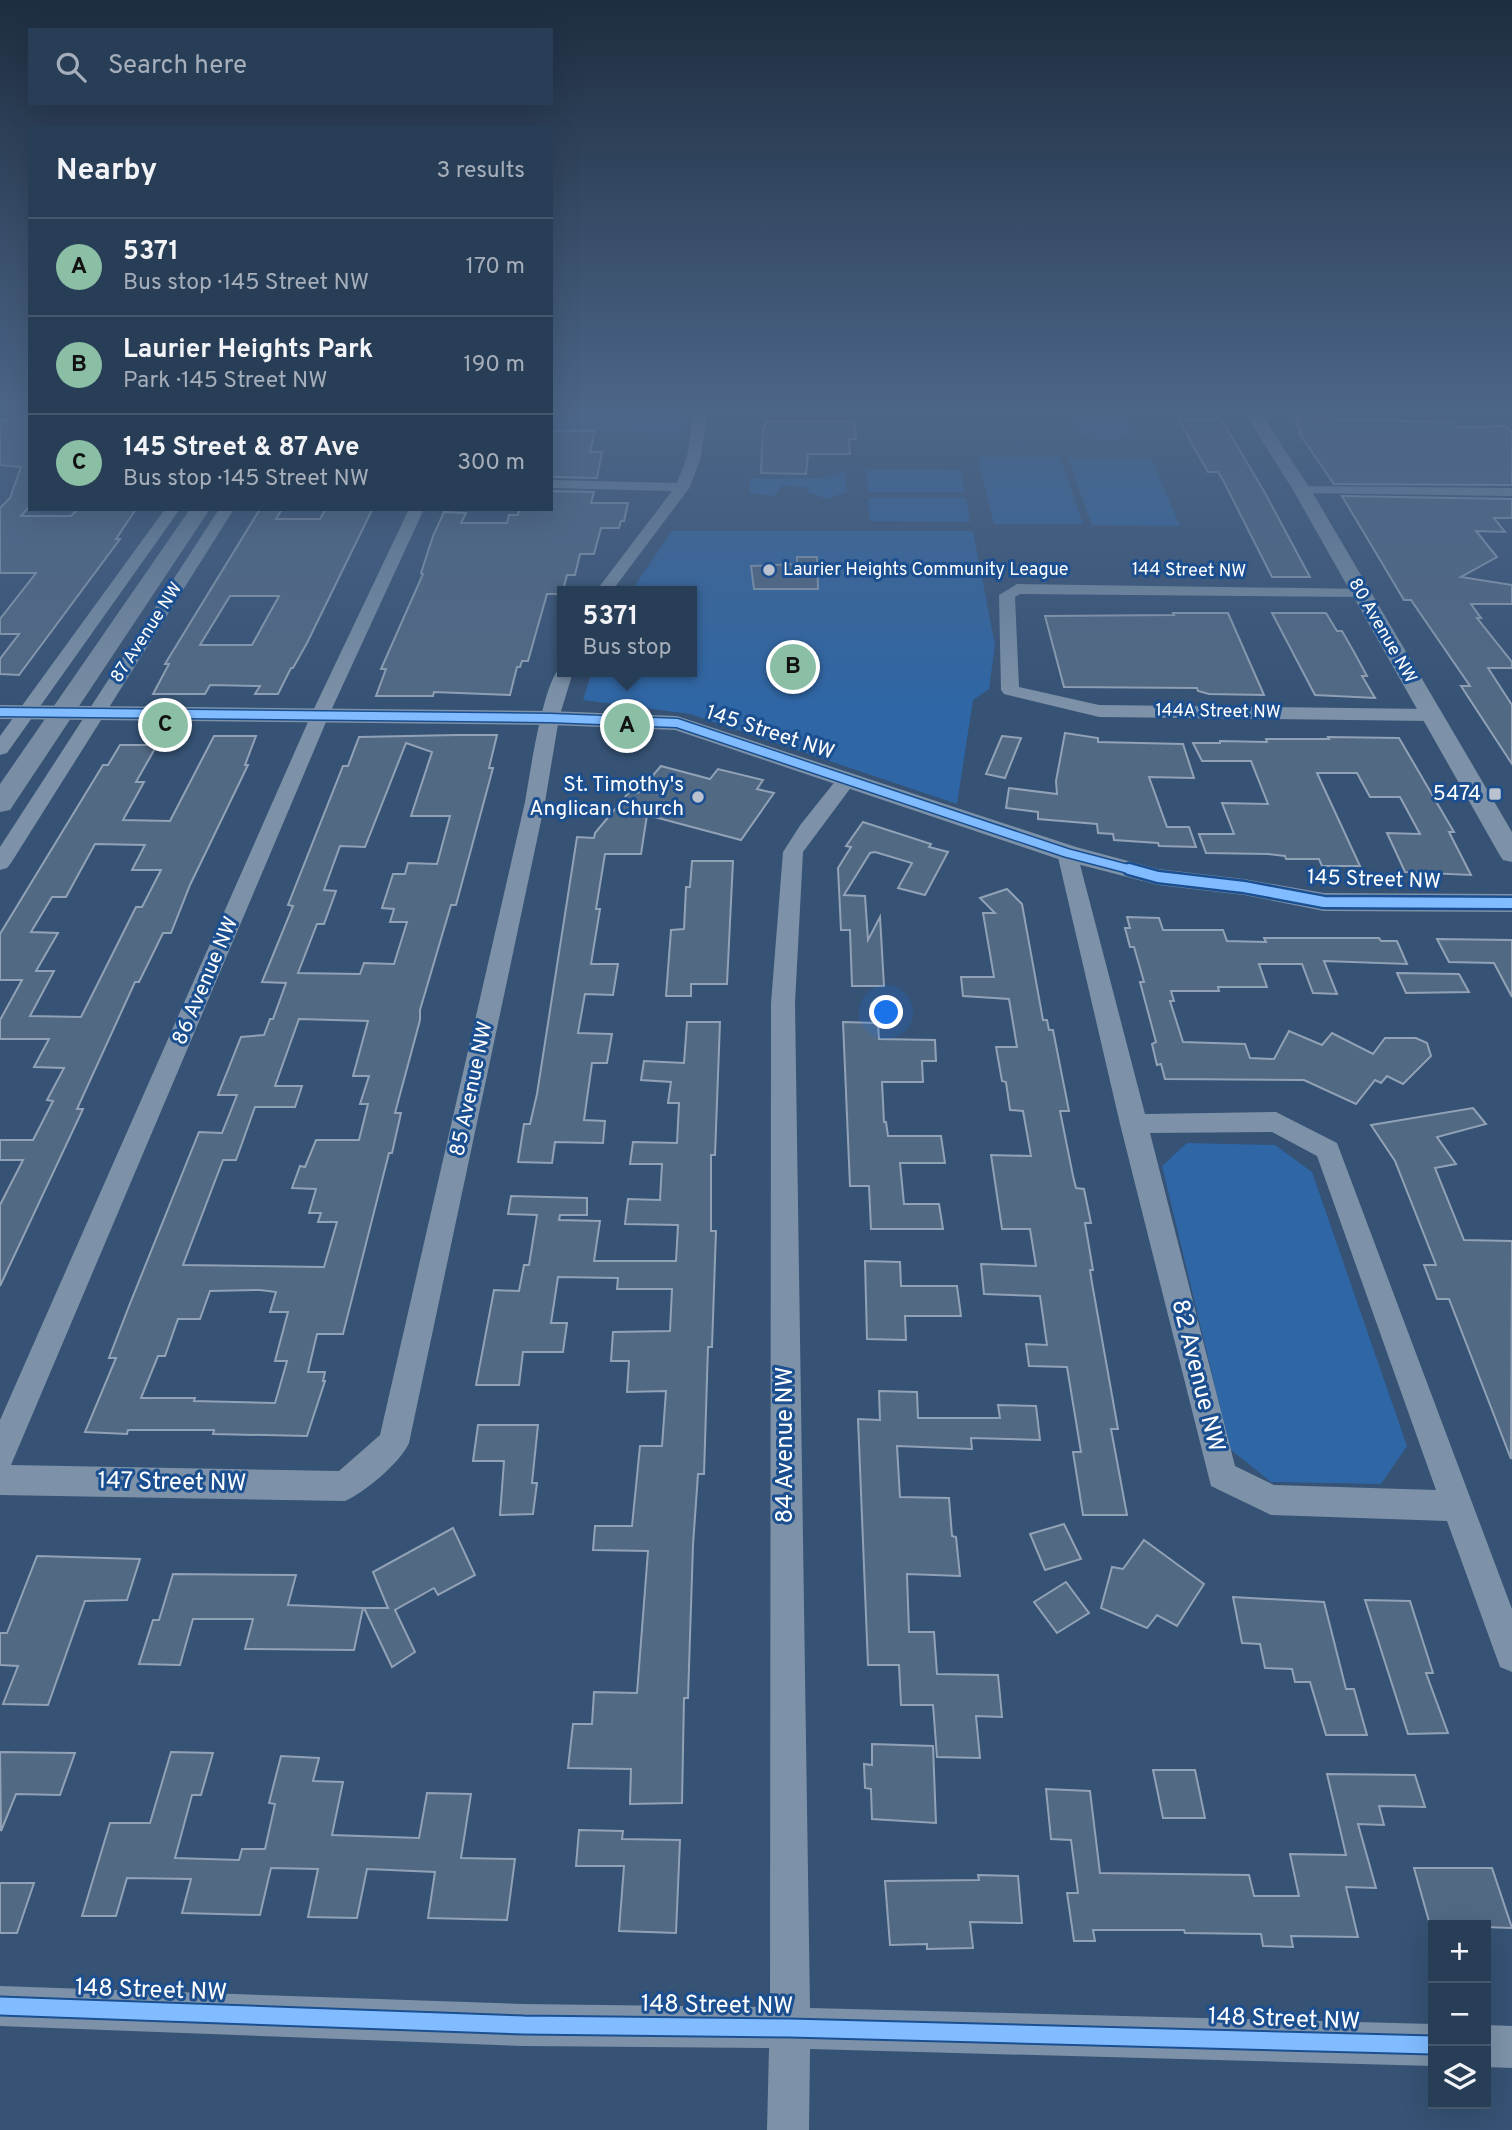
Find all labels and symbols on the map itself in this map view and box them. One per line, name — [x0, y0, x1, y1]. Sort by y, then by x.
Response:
place label: Laurier Heights Community League — [783, 559, 1068, 582]
street label: 144 Street NW — [1132, 559, 1246, 583]
marker: Laurier Heights Community League — [761, 562, 777, 578]
street label: 80 Avenue NW — [1343, 574, 1421, 688]
street label: 87 Avenue NW — [106, 578, 188, 688]
pin: B — [770, 641, 816, 693]
pin: C — [142, 699, 188, 751]
street label: 144A Street NW — [1155, 699, 1281, 725]
pin: A — [604, 700, 650, 752]
street label: 145 Street NW — [702, 700, 838, 766]
place label: St. Timothy's Anglican Church — [529, 772, 684, 823]
place label: 5474 — [1433, 781, 1481, 808]
marker: 5474 — [1487, 786, 1503, 802]
marker: St. Timothy's Anglican Church — [690, 789, 706, 805]
street label: 145 Street NW — [1307, 864, 1441, 896]
street label: 86 Avenue NW — [167, 913, 245, 1049]
your location — [869, 995, 903, 1029]
street label: 85 Avenue NW — [445, 1019, 499, 1159]
street label: 82 Avenue NW — [1164, 1297, 1230, 1455]
street label: 84 Avenue NW — [771, 1366, 801, 1524]
street label: 147 Street NW — [97, 1467, 247, 1499]
street label: 148 Street NW — [74, 1973, 228, 2009]
street label: 148 Street NW — [641, 1990, 793, 2022]
street label: 148 Street NW — [1207, 2002, 1361, 2038]

